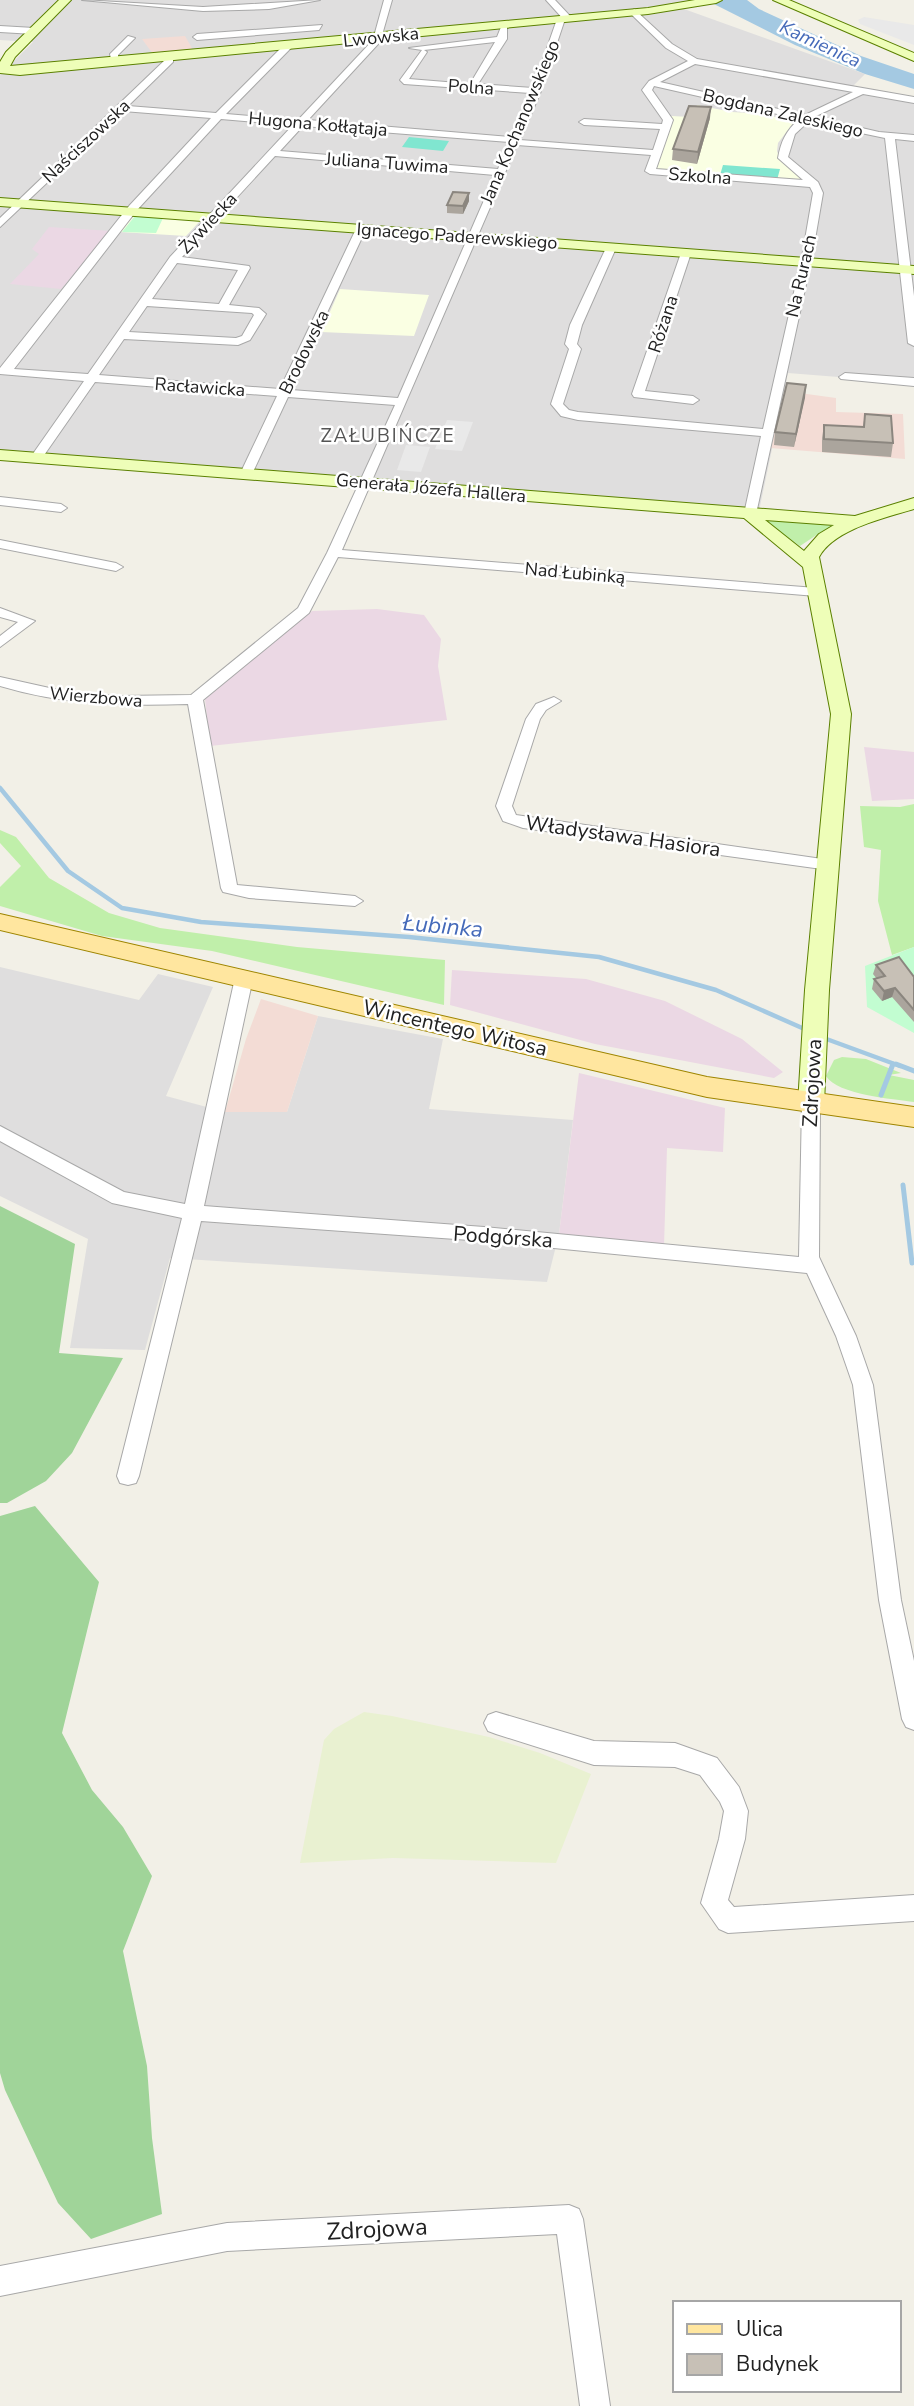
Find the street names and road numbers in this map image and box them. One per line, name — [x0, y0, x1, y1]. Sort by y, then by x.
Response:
street label: Lwowska — [342, 21, 420, 53]
street label: Jana Kochanowskiego — [474, 36, 565, 209]
street label: Polna — [447, 73, 495, 101]
street label: Bogdana Zaleskiego — [700, 83, 866, 143]
street label: Naściszowska — [37, 94, 135, 188]
street label: Hugona Kołłątaja — [247, 106, 389, 142]
street label: Juliana Tuwima — [324, 147, 449, 179]
street label: Szkolna — [668, 162, 732, 190]
street label: Żywiecka — [174, 187, 242, 259]
street label: Ignacego Paderewskiego — [356, 217, 558, 255]
street label: Na Rurach — [780, 232, 822, 320]
street label: Różana — [642, 292, 684, 356]
street label: Brodowska — [273, 306, 335, 398]
street label: Racławicka — [154, 372, 246, 402]
street label: Generała Józefa Hallera — [335, 468, 527, 508]
street label: Nad Łubinką — [524, 557, 626, 589]
street label: Wierzbowa — [49, 681, 143, 713]
street label: Władysława Hasiora — [524, 808, 722, 864]
street label: Wincentego Witosa — [360, 993, 550, 1063]
street label: Zdrojowa — [796, 1038, 828, 1128]
street label: Podgórska — [452, 1220, 554, 1254]
street label: Zdrojowa — [326, 2210, 428, 2248]

